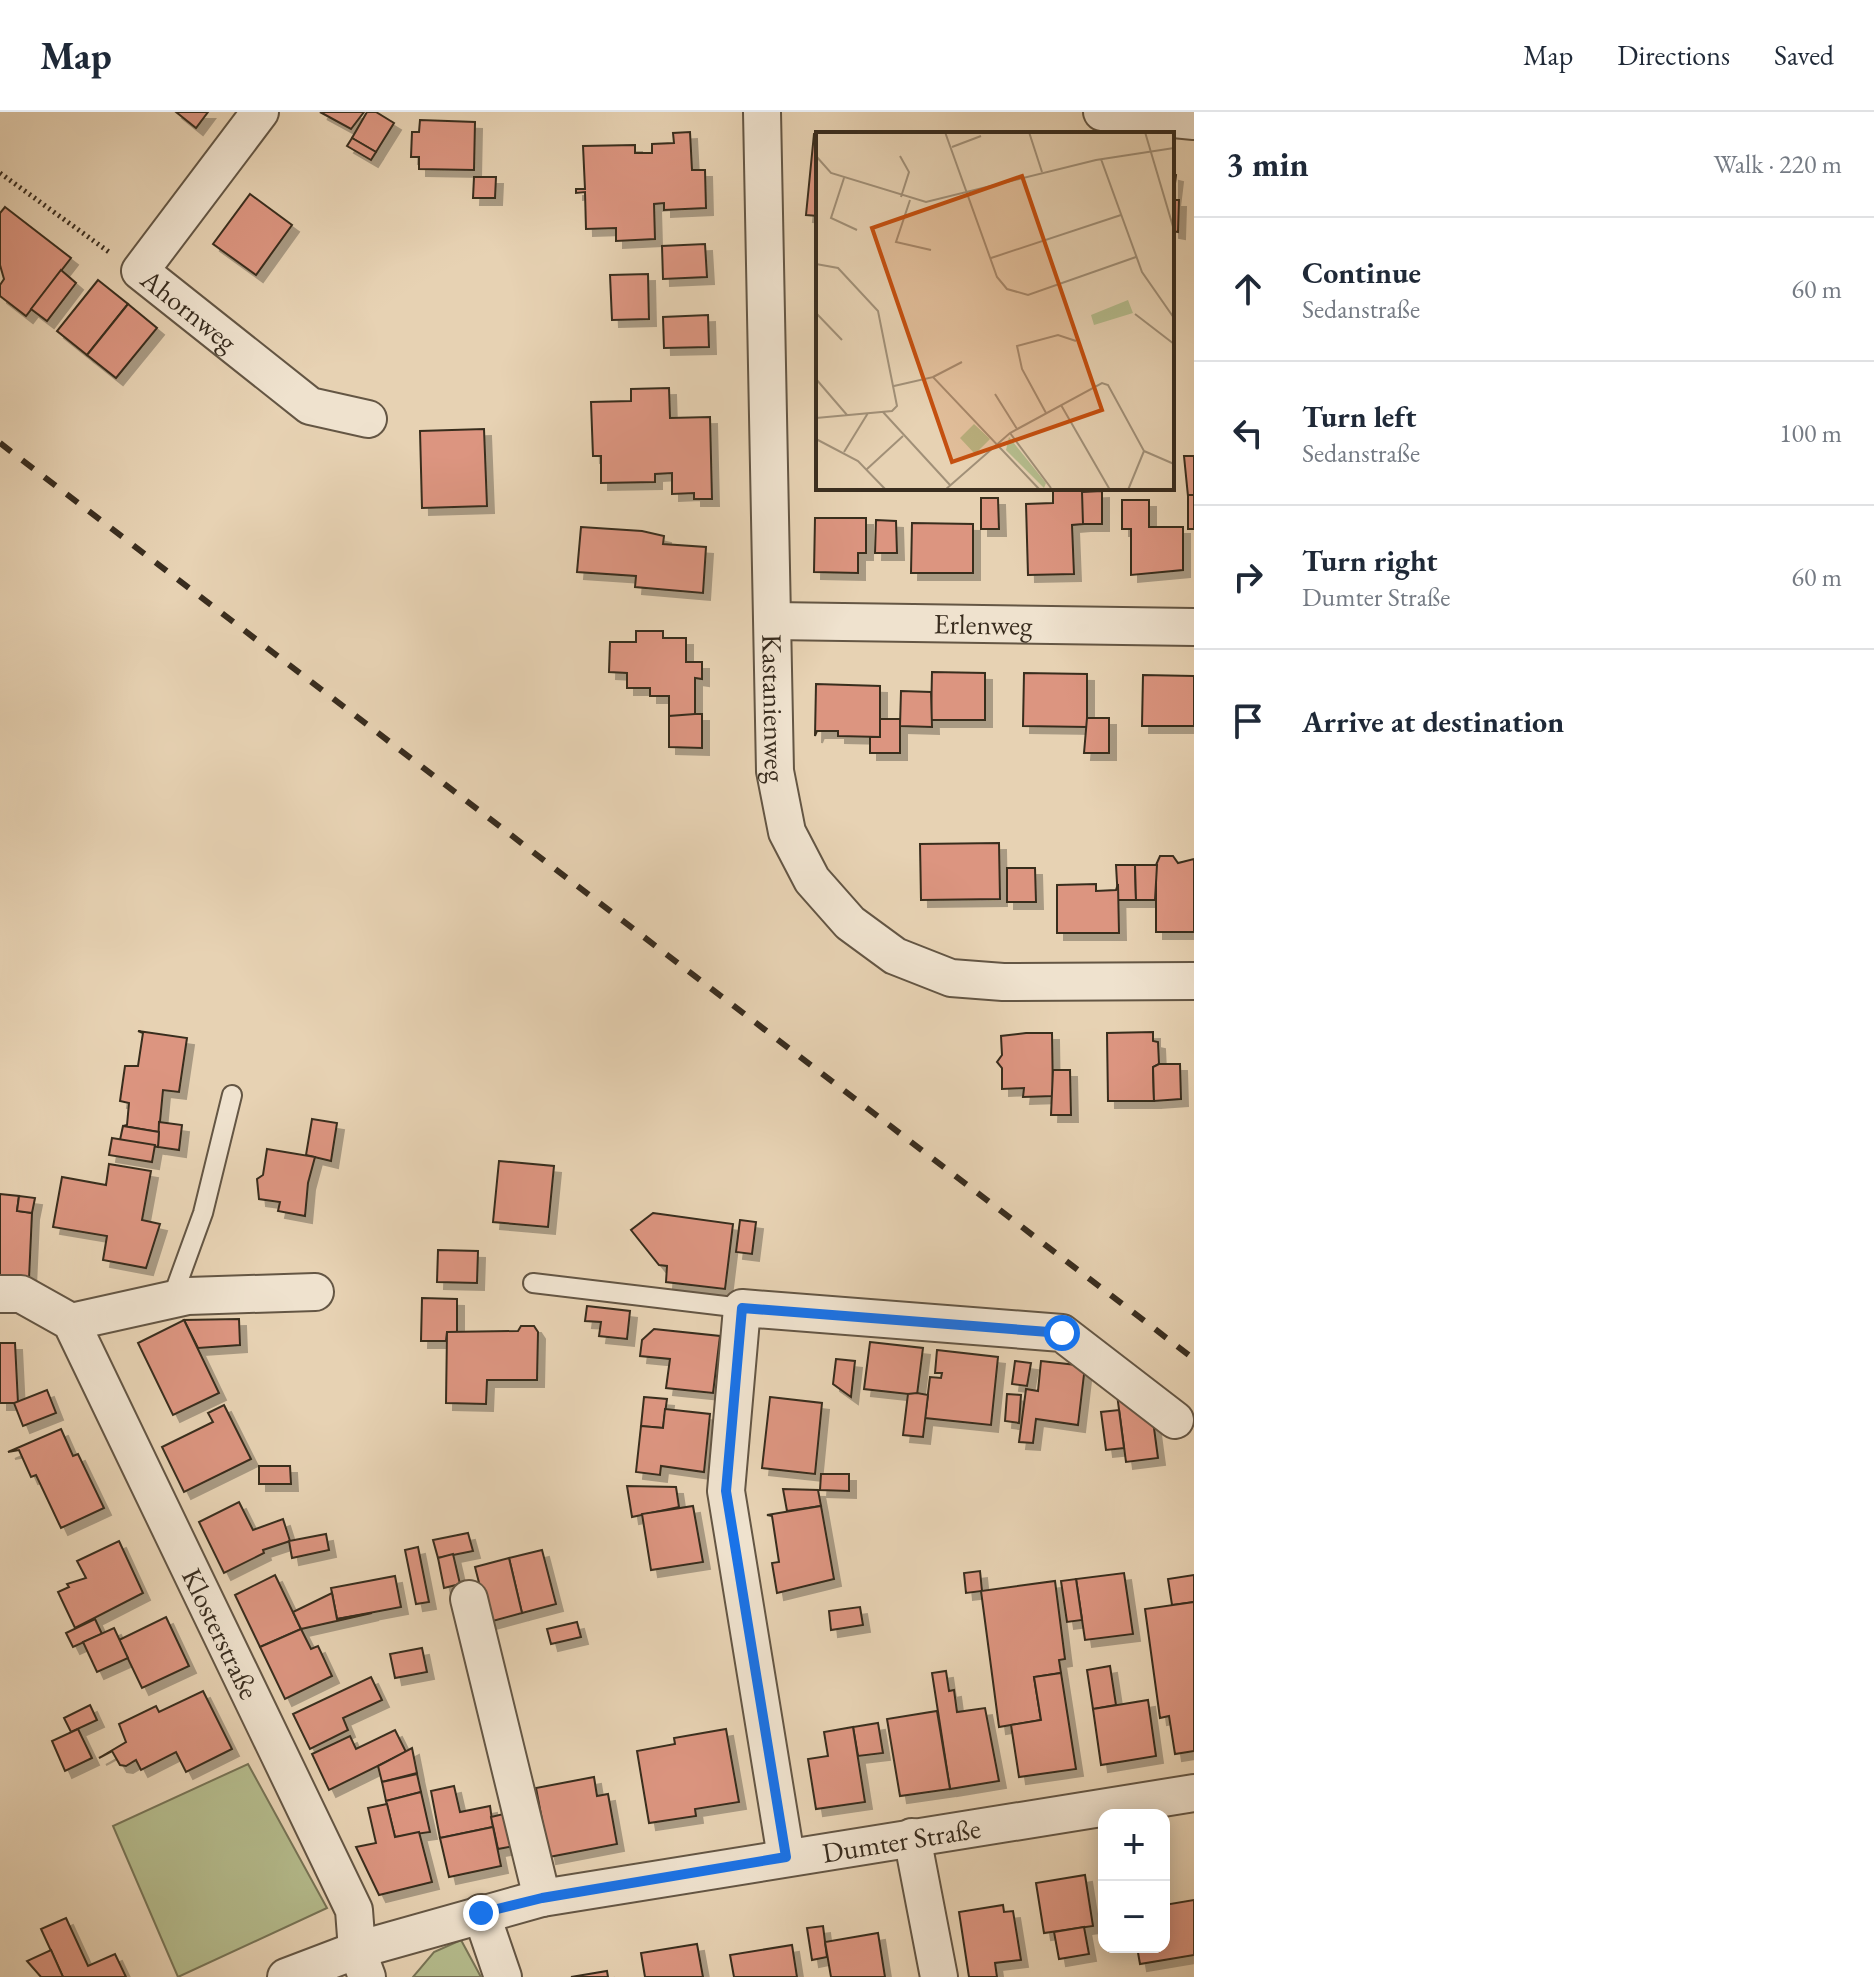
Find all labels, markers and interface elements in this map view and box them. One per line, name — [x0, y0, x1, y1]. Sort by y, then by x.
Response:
text: Map — [40, 31, 112, 80]
text: Map — [1523, 37, 1573, 73]
text: Directions — [1617, 37, 1730, 73]
text: Saved — [1774, 37, 1834, 73]
inset map — [816, 132, 1174, 490]
text: 3 min — [1226, 142, 1309, 186]
text: Walk · 220 m — [1714, 147, 1842, 181]
text: Continue — [1302, 253, 1421, 292]
street label: Ahornweg — [133, 260, 245, 360]
icon: ahead — [1226, 267, 1270, 311]
text: 60 m — [1792, 272, 1842, 306]
text: Sedanstraße — [1302, 292, 1420, 326]
text: Turn left — [1302, 397, 1416, 436]
icon: left — [1226, 411, 1270, 455]
text: 100 m — [1779, 416, 1842, 450]
text: Sedanstraße — [1302, 436, 1420, 470]
text: Turn right — [1302, 541, 1438, 580]
icon: right — [1226, 555, 1270, 599]
text: 60 m — [1792, 560, 1842, 594]
text: Dumter Straße — [1302, 580, 1450, 614]
street label: Erlenweg — [933, 605, 1033, 643]
street label: Kastanienweg — [754, 634, 795, 786]
icon: arrive — [1226, 699, 1270, 743]
text: Arrive at destination — [1302, 702, 1564, 741]
route start — [1044, 1315, 1080, 1351]
street label: Klosterstraße — [174, 1562, 268, 1705]
map controls — [1098, 1809, 1170, 1953]
button: + — [1098, 1809, 1170, 1881]
street label: Dumter Straße — [819, 1810, 983, 1871]
button: − — [1098, 1881, 1170, 1953]
route end — [463, 1895, 499, 1931]

